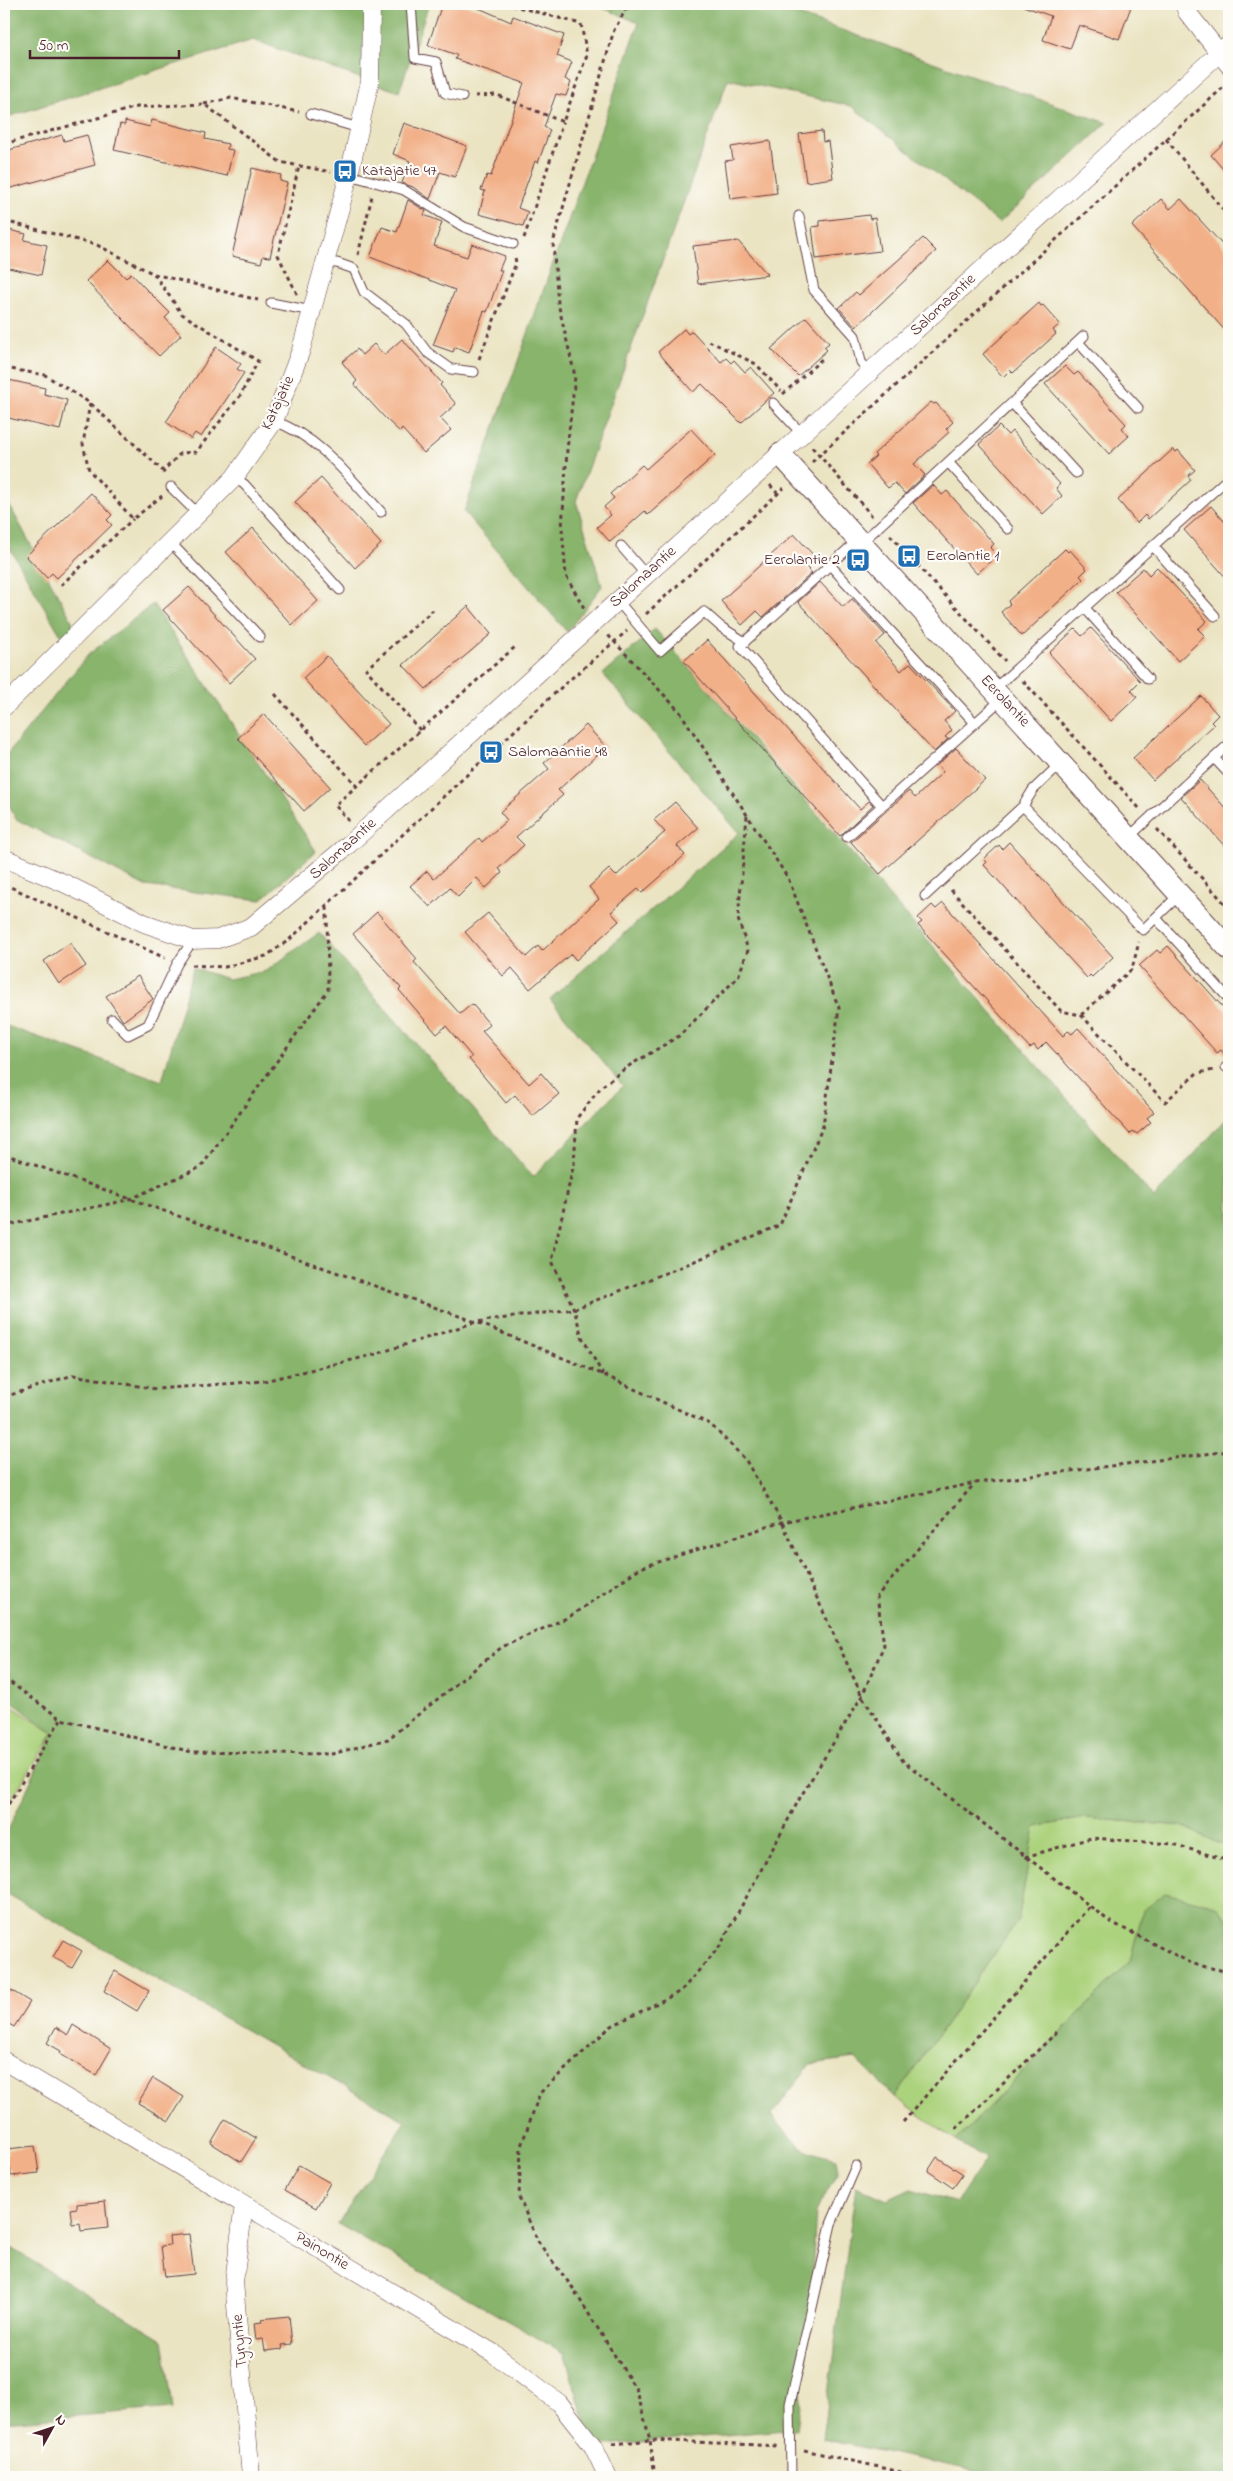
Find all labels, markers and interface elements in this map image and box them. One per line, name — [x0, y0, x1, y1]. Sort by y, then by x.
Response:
scale bar — [30, 28, 179, 60]
text: 50 m — [38, 35, 69, 57]
bus stop icon: Katajatie 47 — [332, 158, 358, 184]
place label: Katajatie 47 — [362, 159, 437, 183]
street label: Salomaantie — [904, 267, 982, 342]
street label: Katajatie — [255, 371, 301, 434]
street label: Salomaantie — [604, 540, 682, 614]
bus stop icon: Eerolantie 1 — [896, 543, 922, 569]
place label: Eerolantie 1 — [926, 544, 999, 568]
bus stop icon: Eerolantie 2 — [845, 547, 871, 573]
place label: Eerolantie 2 — [764, 548, 840, 572]
street label: Eerolantie — [974, 669, 1036, 733]
bus stop icon: Salomaantie 48 — [478, 739, 504, 765]
place label: Salomaantie 48 — [508, 740, 608, 764]
street label: Salomaantie — [304, 812, 382, 886]
street label: Painontie — [290, 2225, 354, 2277]
street label: Tyryntie — [226, 2312, 254, 2369]
north arrow — [28, 2404, 78, 2454]
text: N — [50, 2410, 72, 2431]

